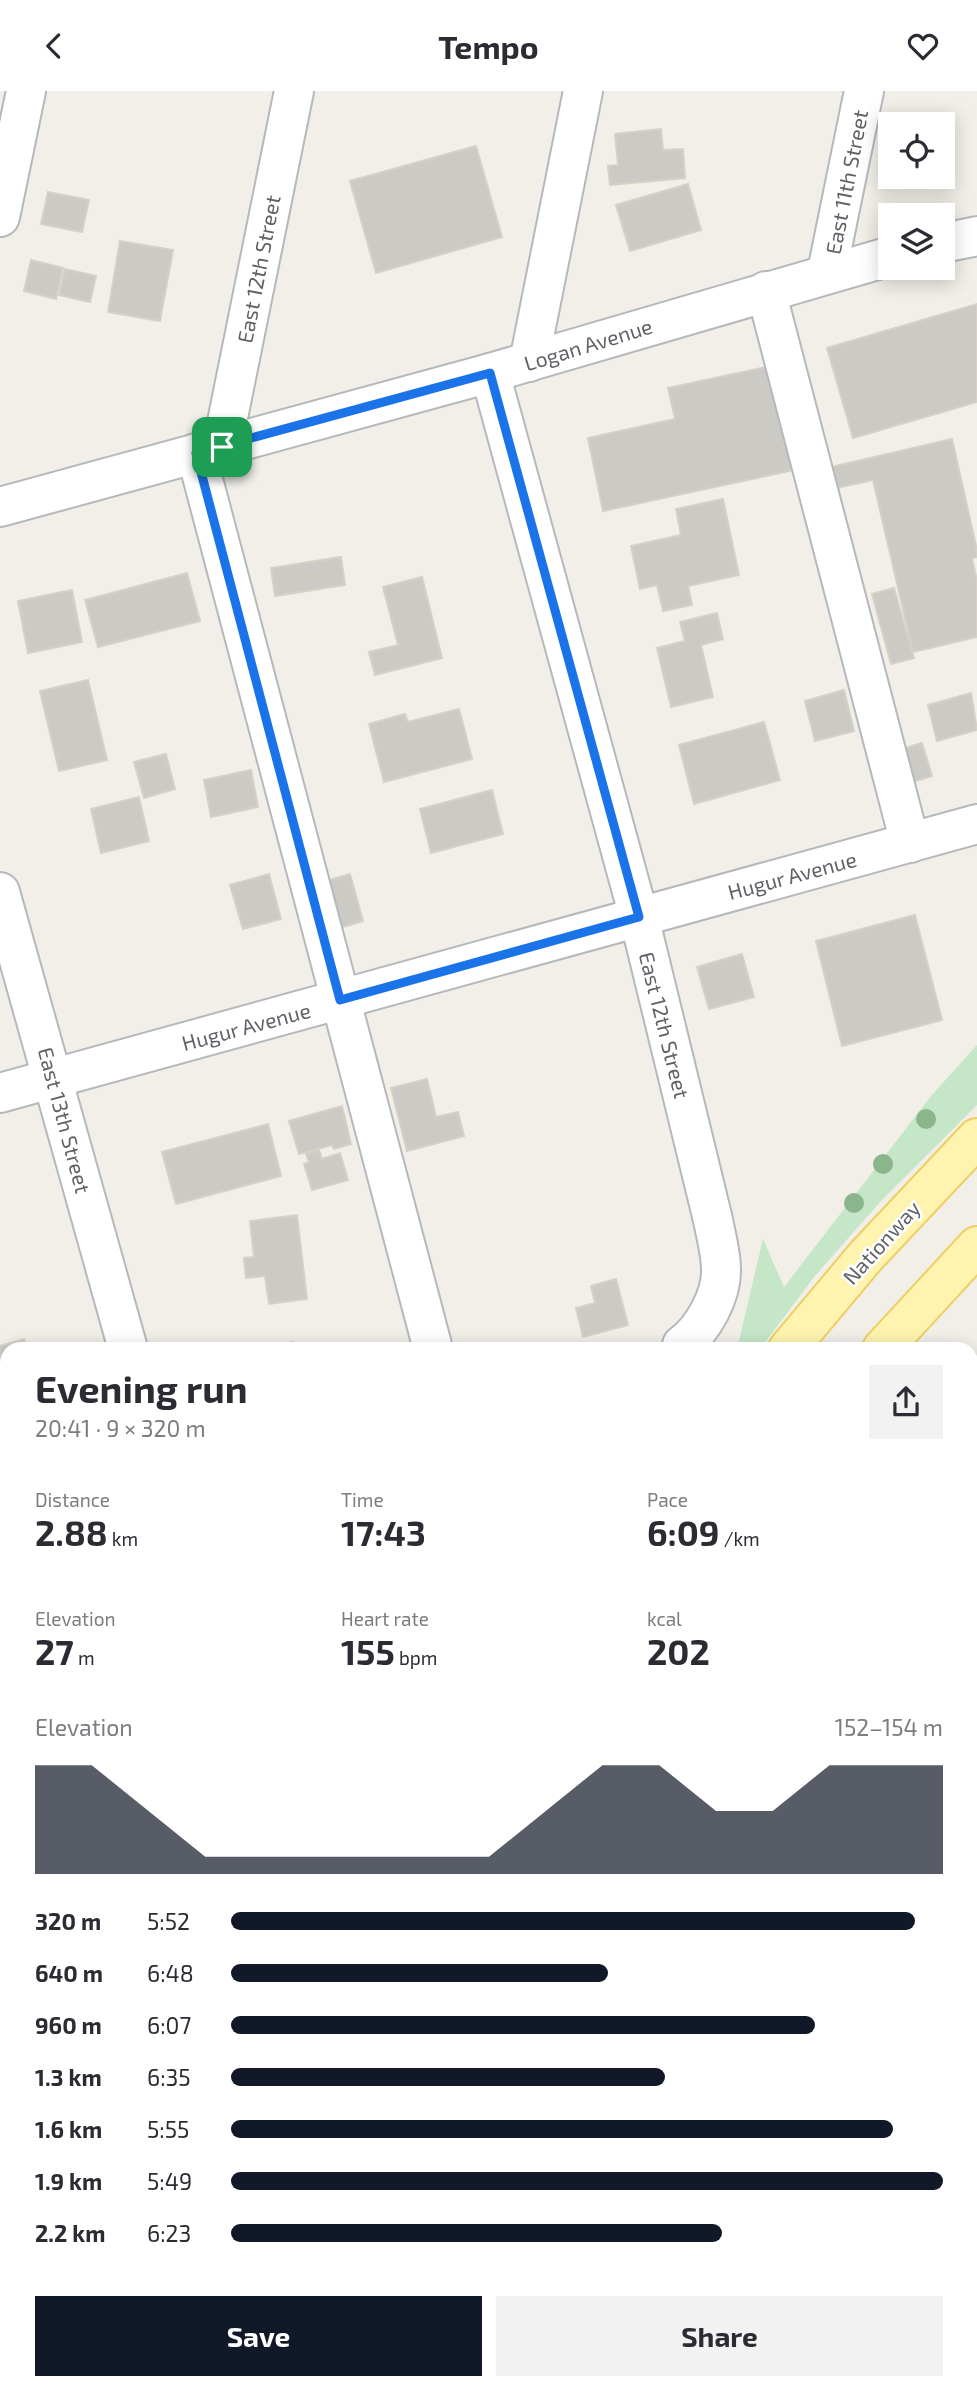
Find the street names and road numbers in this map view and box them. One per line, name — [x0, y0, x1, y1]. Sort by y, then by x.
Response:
street label: East 11th Street — [820, 108, 872, 256]
street label: East 12th Street — [231, 193, 285, 345]
street label: Logan Avenue — [521, 313, 655, 375]
street label: Hugur Avenue — [725, 846, 859, 904]
street label: East 12th Street — [635, 949, 695, 1101]
street label: Hugur Avenue — [179, 997, 313, 1055]
street label: East 13th Street — [34, 1044, 96, 1196]
street label: Nationway — [837, 1195, 925, 1289]

